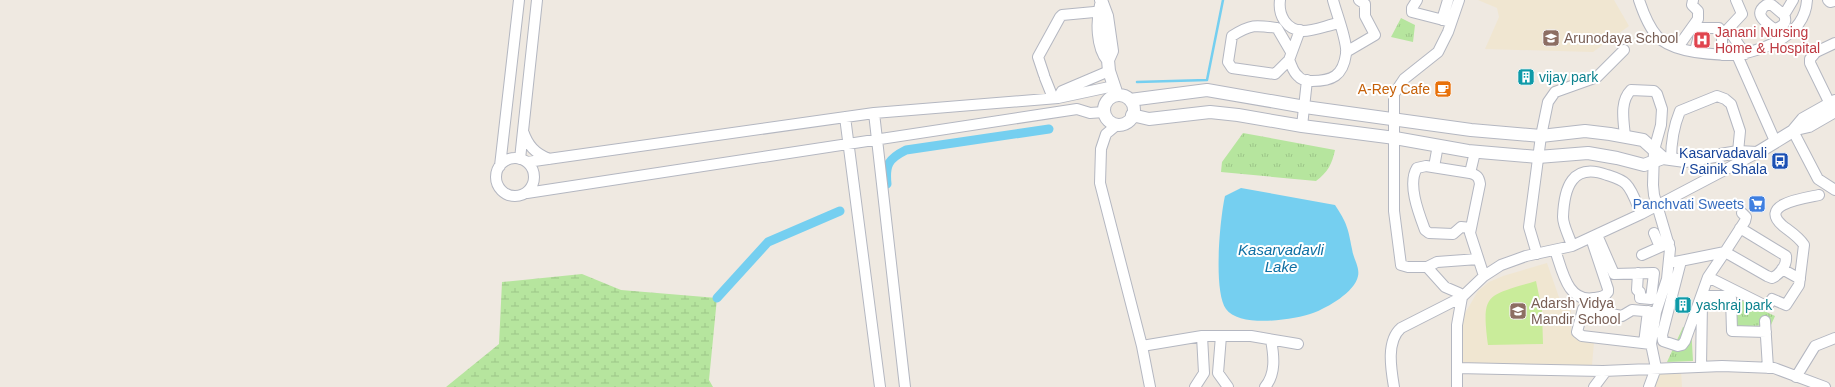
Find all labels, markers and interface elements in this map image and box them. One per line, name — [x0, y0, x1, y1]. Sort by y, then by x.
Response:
place label: Janani Nursing Home & Hospital — [1715, 24, 1820, 56]
school or university icon: Arunodaya School — [1541, 28, 1561, 48]
place label: Arunodaya School — [1564, 30, 1678, 46]
hospital icon: Janani Nursing Home & Hospital — [1692, 30, 1712, 50]
building icon: vijay park — [1516, 67, 1536, 87]
place label: vijay park — [1539, 69, 1599, 85]
cafe icon: A-Rey Cafe — [1433, 79, 1453, 99]
place label: A-Rey Cafe — [1358, 81, 1430, 97]
place label: Kasarvadavali / Sainik Shala — [1679, 145, 1767, 177]
bus stop icon: Kasarvadavali / Sainik Shala — [1770, 151, 1790, 171]
supermarket icon: Panchvati Sweets — [1747, 194, 1767, 214]
place label: Panchvati Sweets — [1633, 196, 1744, 212]
water label: Kasarvadavli Lake — [1238, 241, 1325, 275]
place label: Adarsh Vidya Mandir School — [1531, 295, 1621, 327]
building icon: yashraj park — [1673, 295, 1693, 315]
place label: yashraj park — [1696, 297, 1773, 313]
school or university icon: Adarsh Vidya Mandir School — [1508, 301, 1528, 321]

